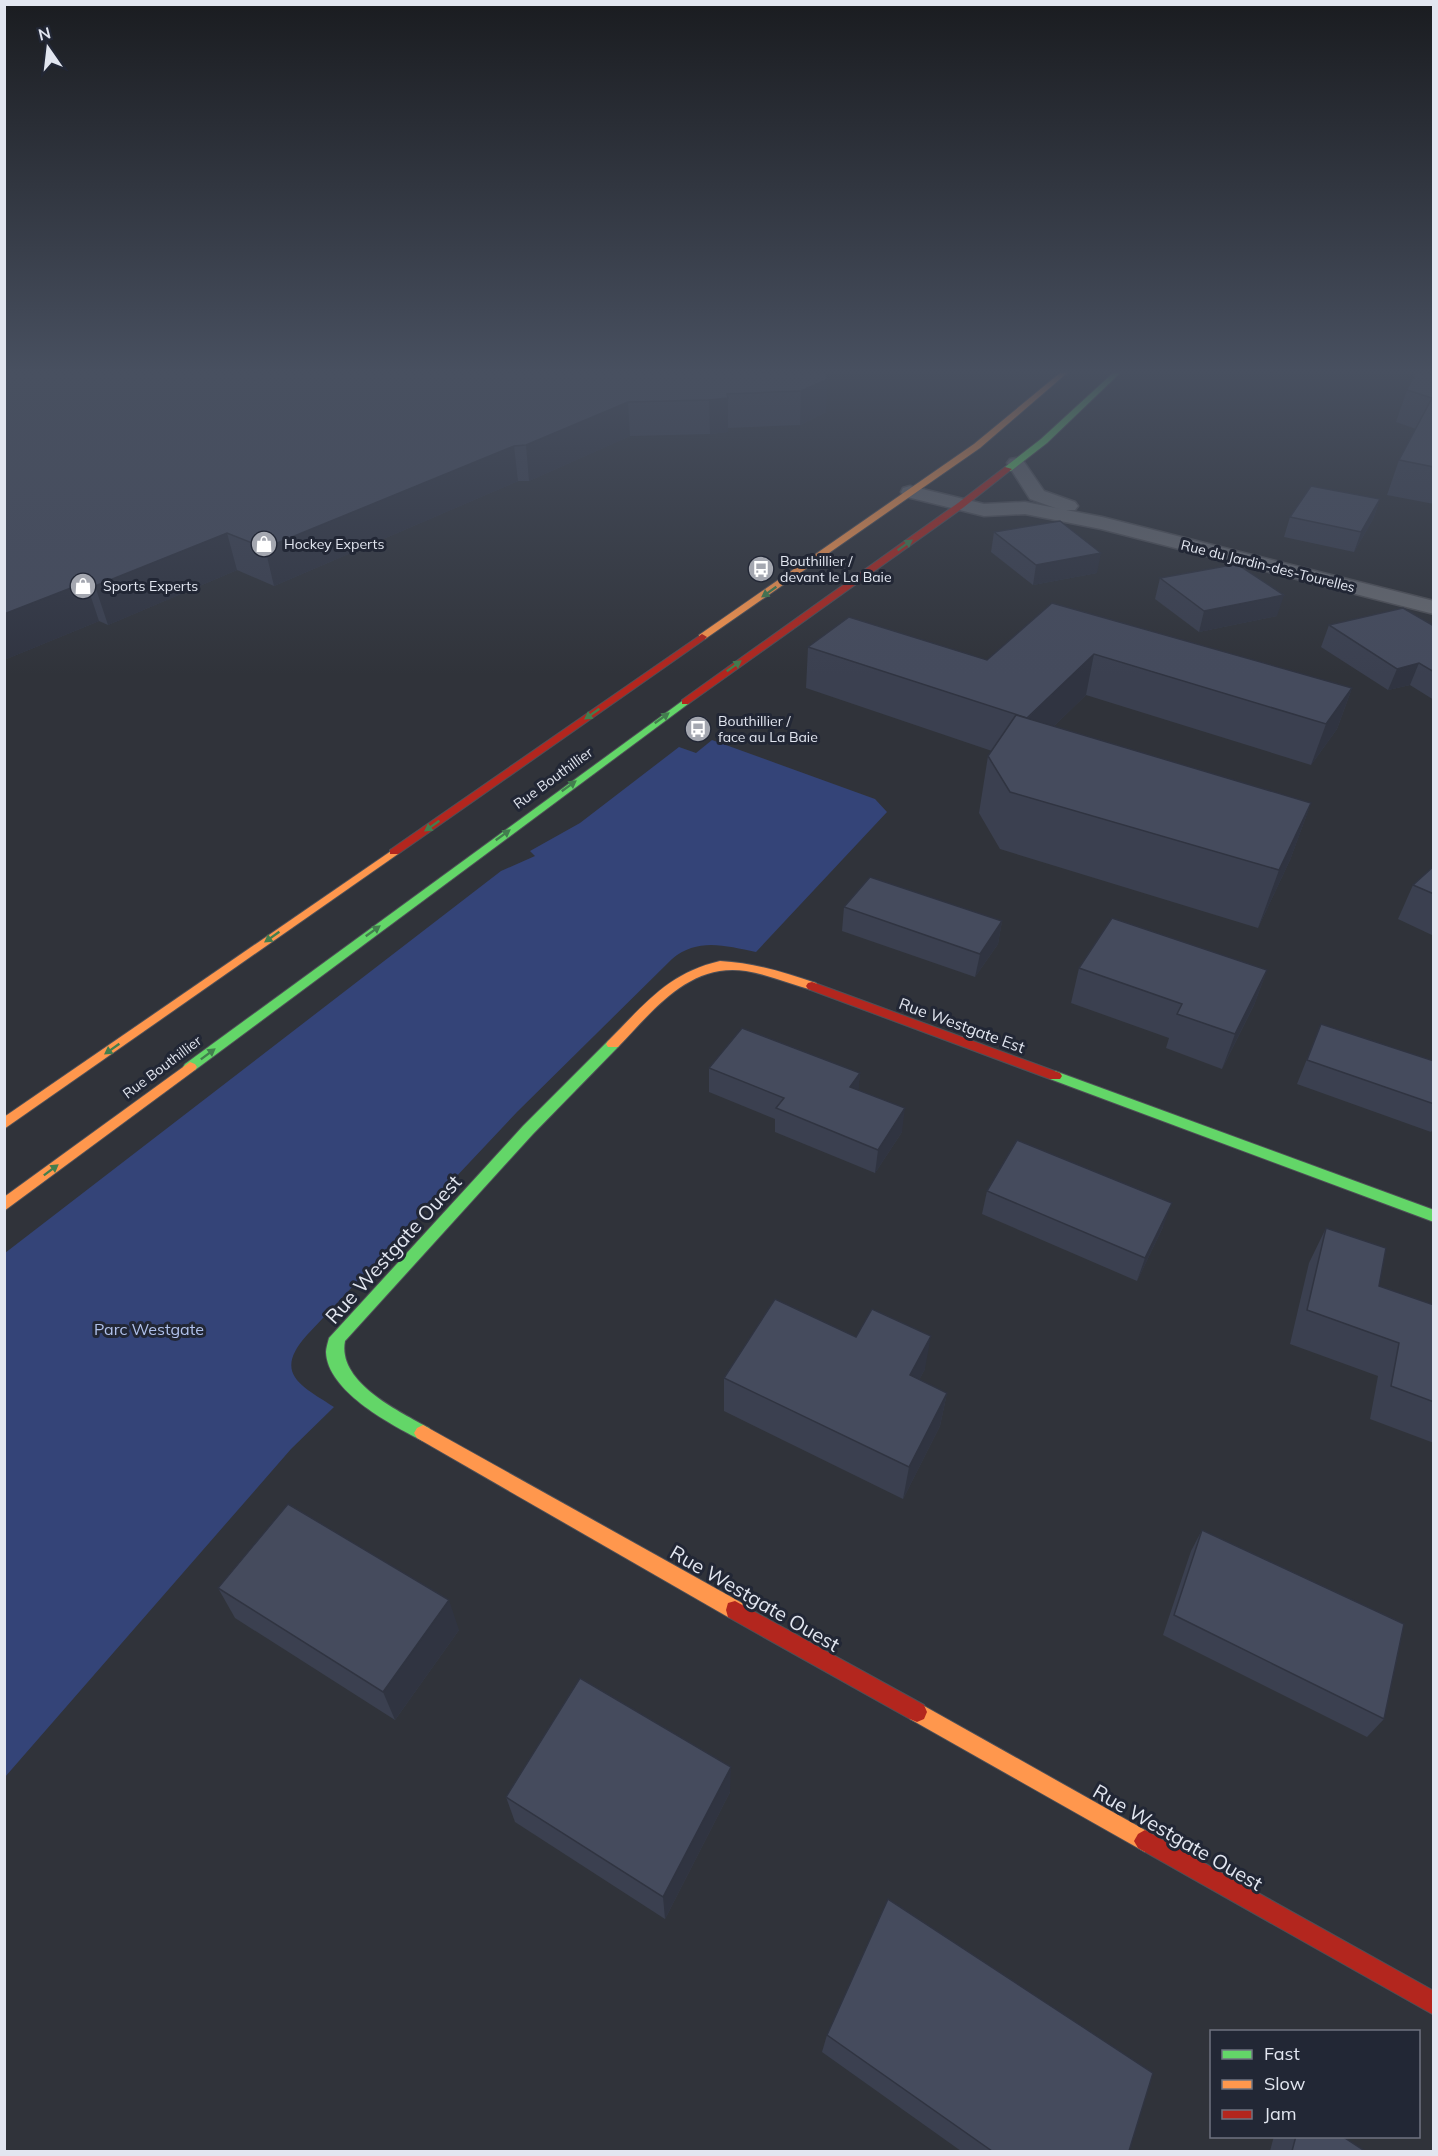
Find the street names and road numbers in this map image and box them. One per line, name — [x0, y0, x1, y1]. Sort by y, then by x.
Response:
street label: Rue du Jardin-des-Tourelles — [1179, 536, 1357, 596]
street label: Rue Bouthillier — [510, 743, 597, 813]
street label: Rue Westgate Est — [896, 993, 1028, 1057]
street label: Rue Bouthillier — [119, 1031, 206, 1102]
street label: Rue Westgate Ouest — [320, 1169, 466, 1329]
street label: Rue Westgate Ouest — [666, 1539, 844, 1657]
street label: Rue Westgate Ouest — [1089, 1778, 1267, 1896]

